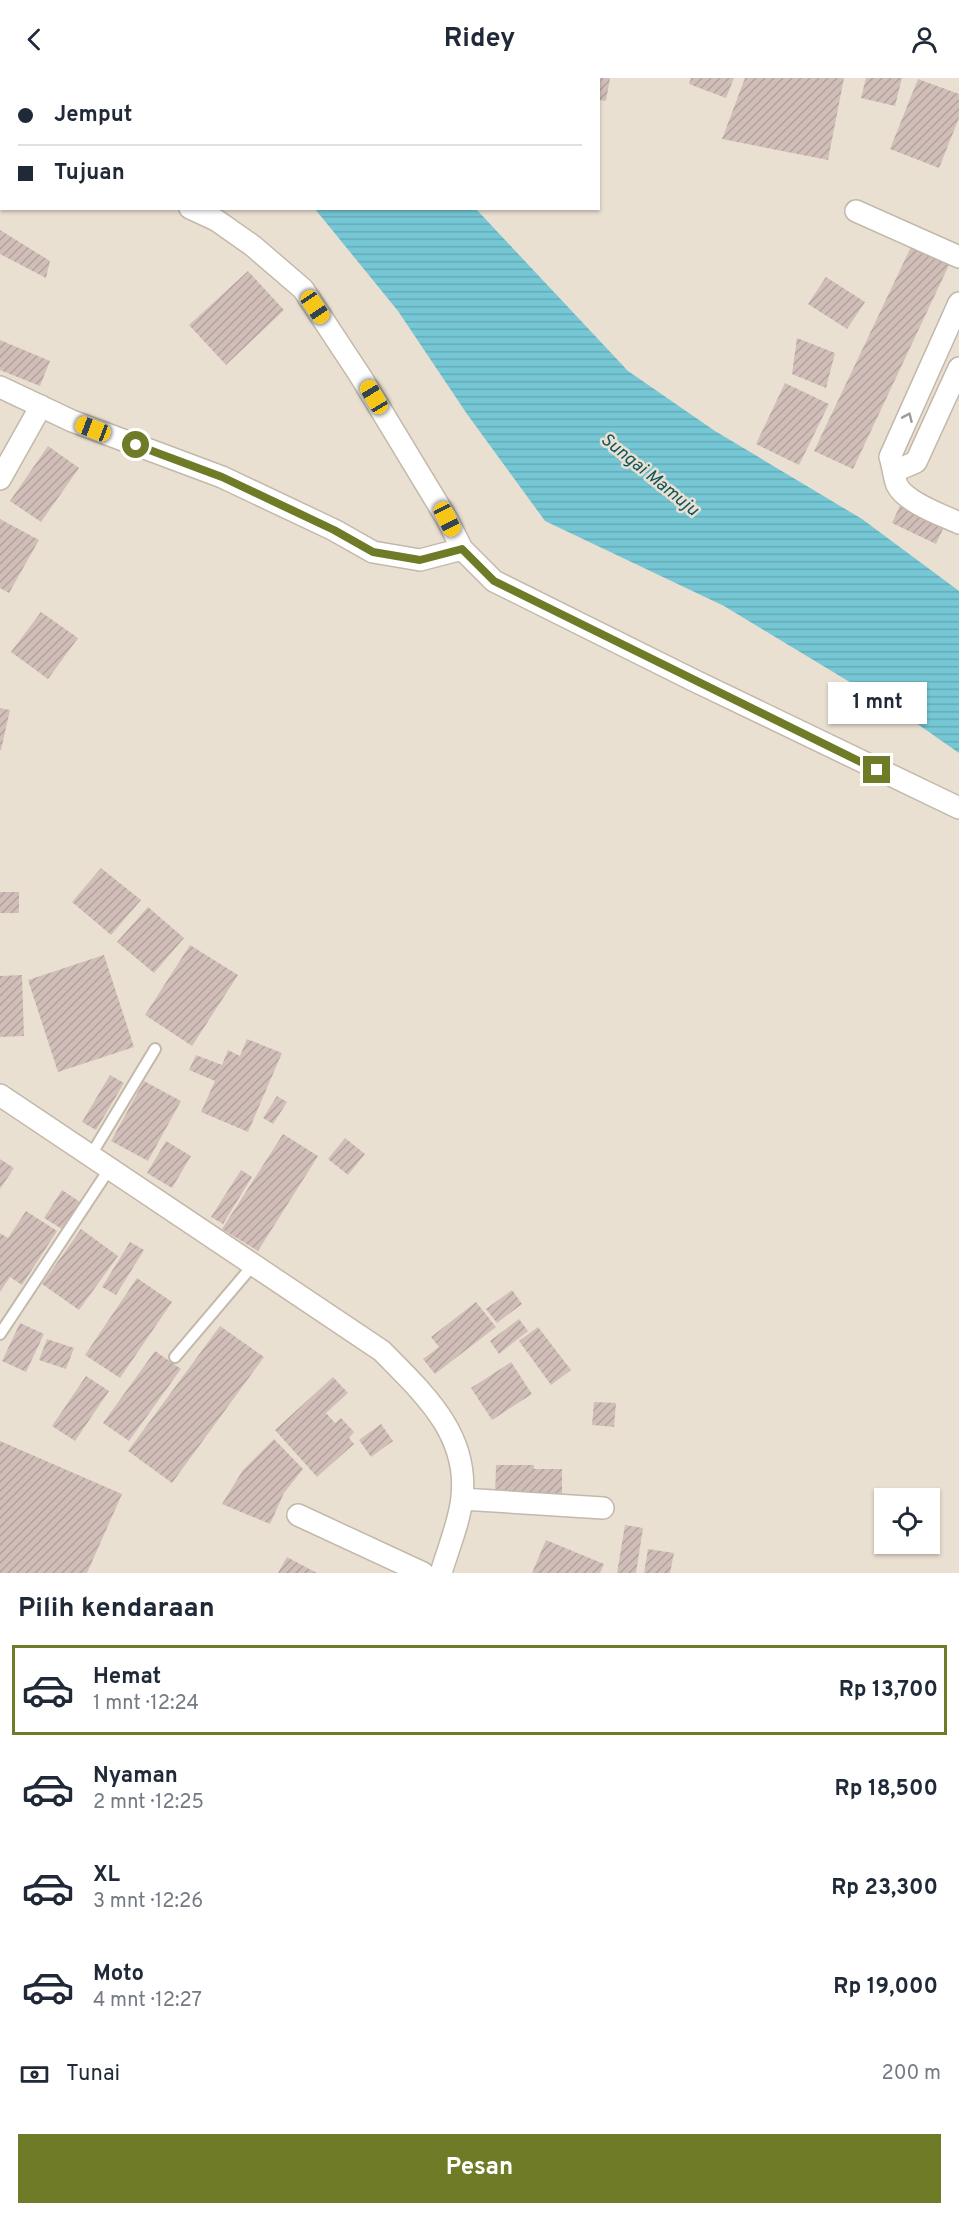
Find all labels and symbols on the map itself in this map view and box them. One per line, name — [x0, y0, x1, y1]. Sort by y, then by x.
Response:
car — [297, 287, 333, 327]
car — [357, 377, 391, 417]
one-way arrow — [900, 413, 912, 424]
car — [73, 414, 113, 444]
water label: Sungai Mamuju — [595, 429, 703, 522]
route start — [122, 431, 149, 458]
car — [431, 499, 463, 539]
callout: 1 mnt — [828, 683, 926, 725]
route end — [863, 756, 890, 783]

